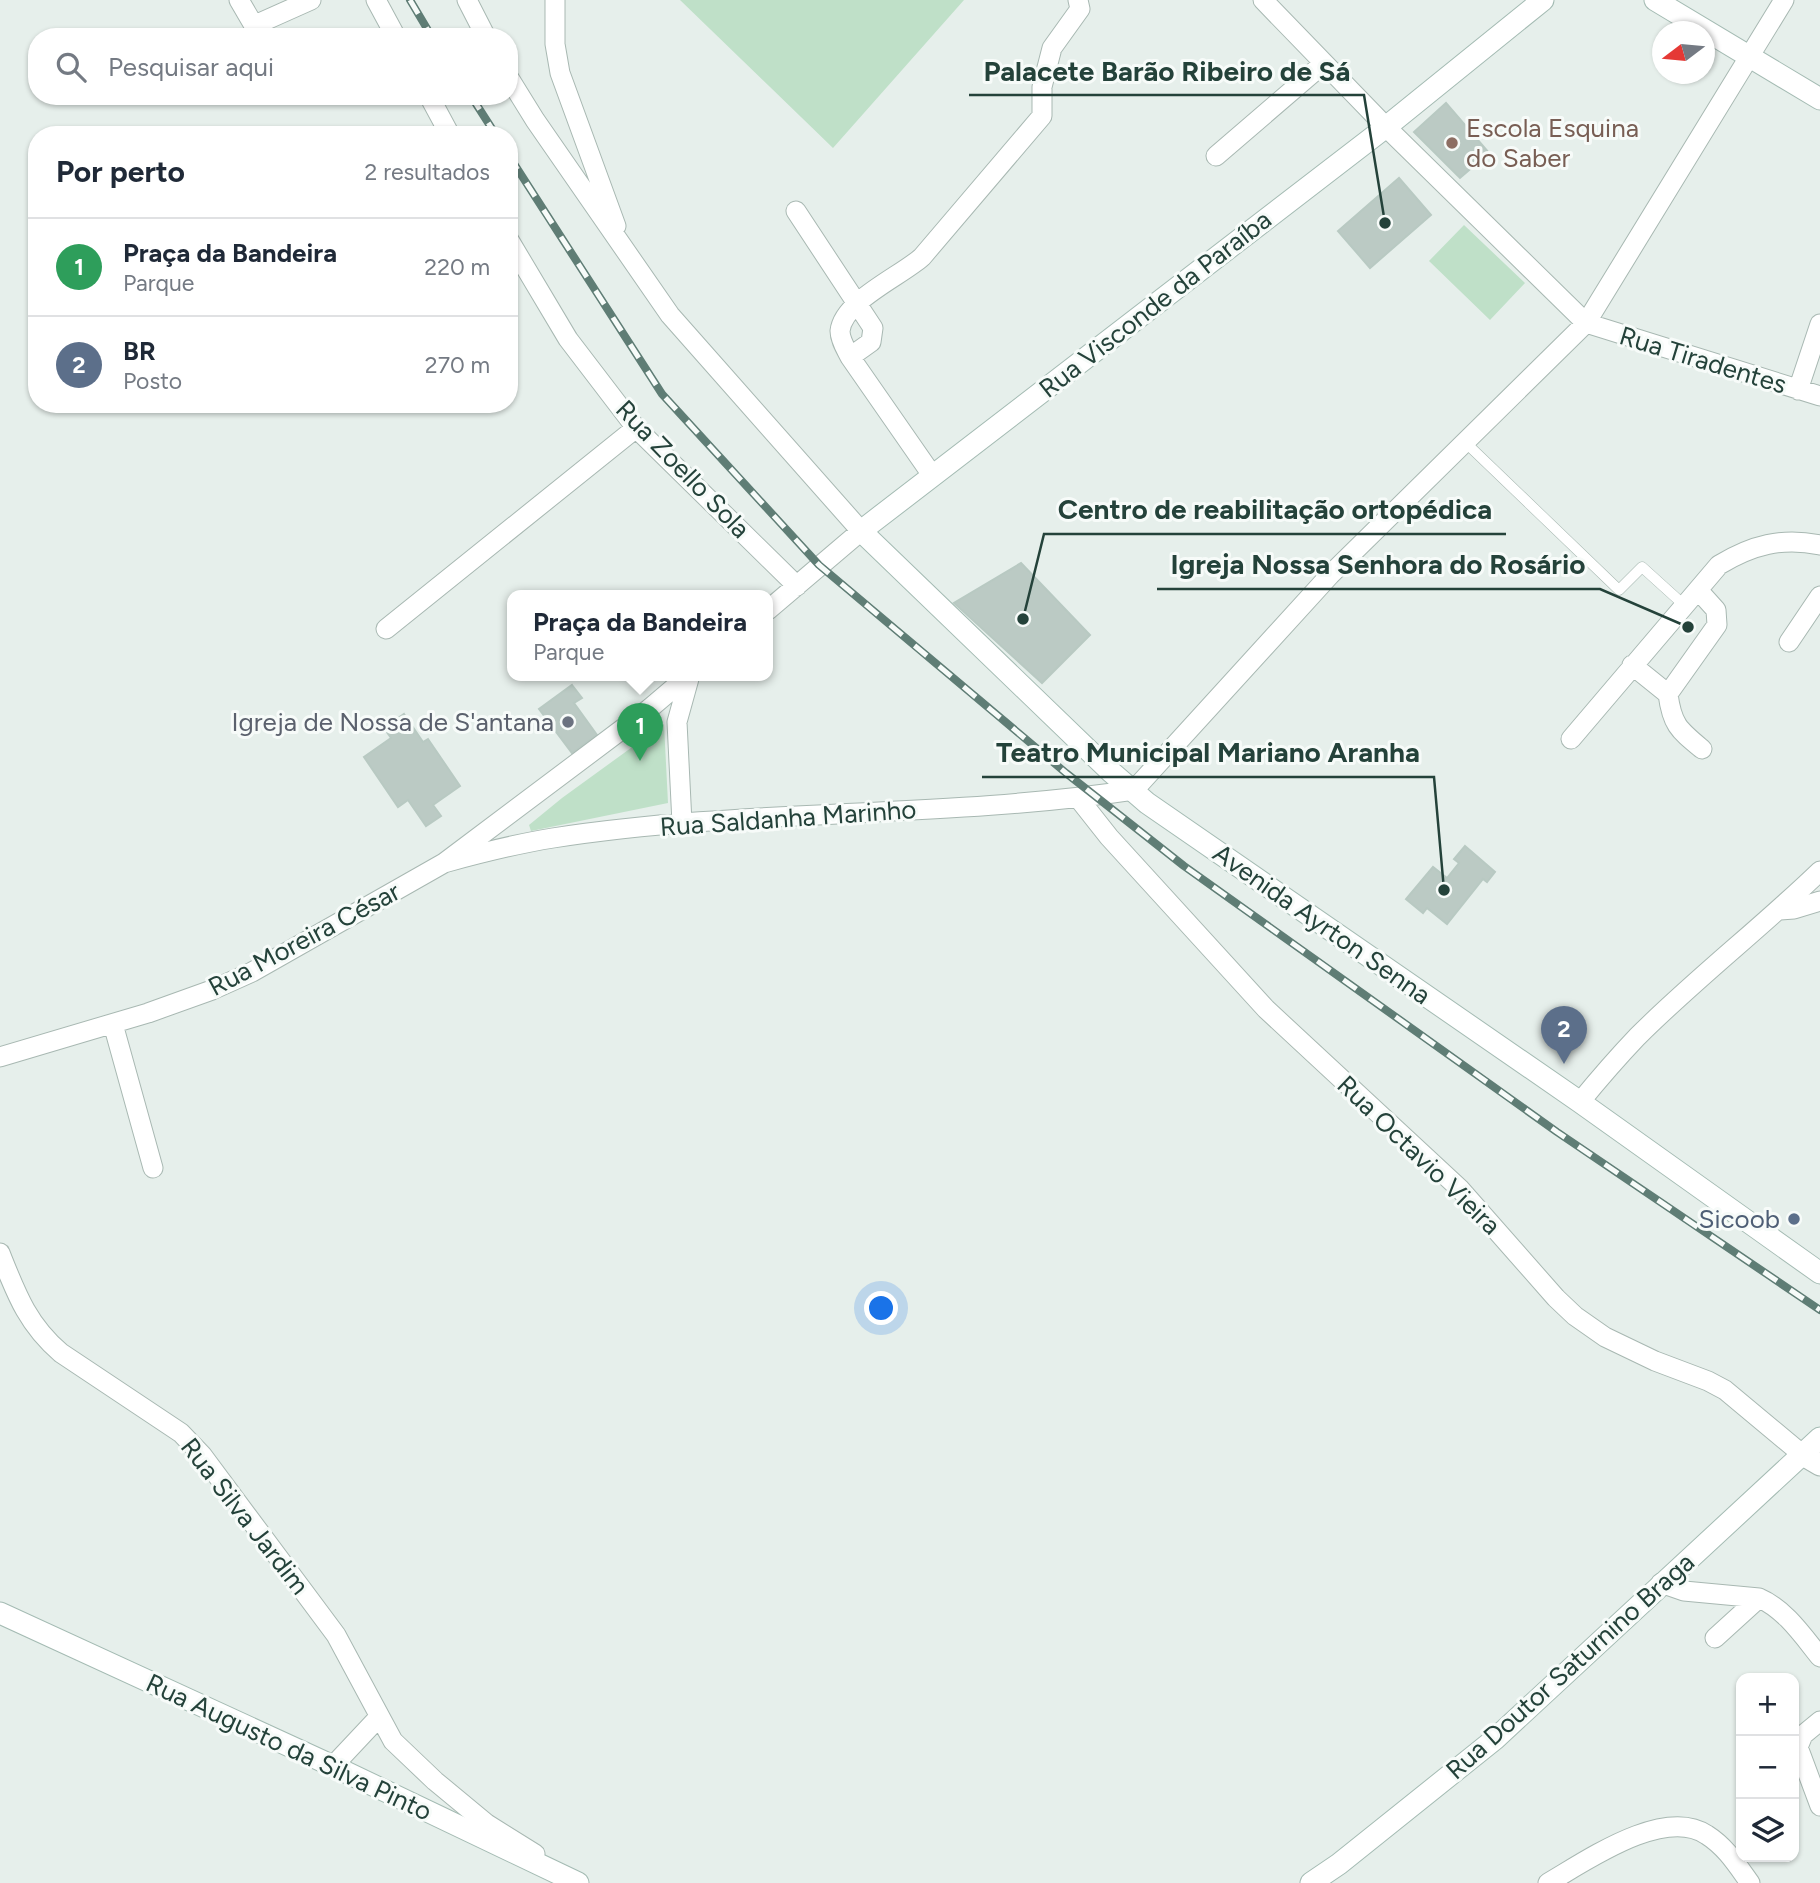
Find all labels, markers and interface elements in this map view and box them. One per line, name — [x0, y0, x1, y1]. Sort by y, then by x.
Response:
north arrow — [1652, 21, 1715, 84]
search box — [28, 28, 518, 105]
callout: Palacete Barão Ribeiro de Sá — [969, 46, 1364, 95]
icon: search — [52, 48, 90, 86]
text: Pesquisar aqui — [108, 51, 274, 83]
text: Palacete Barão Ribeiro de Sá — [984, 54, 1350, 88]
place label: Escola Esquina do Saber — [1466, 112, 1639, 174]
marker: Escola Esquina do Saber — [1444, 135, 1460, 151]
text: Por perto — [56, 153, 185, 190]
text: 2 resultados — [365, 158, 490, 186]
street label: Rua Visconde da Paraíba — [1033, 203, 1277, 405]
text: Praça da Bandeira — [123, 237, 337, 269]
text: 1 — [74, 253, 84, 281]
text: 220 m — [424, 253, 490, 281]
text: Parque — [123, 269, 194, 297]
street label: Rua Tiradentes — [1616, 319, 1790, 401]
text: BR — [123, 335, 156, 367]
text: 2 — [72, 351, 86, 379]
text: 270 m — [425, 351, 490, 379]
text: Posto — [123, 367, 182, 395]
street label: Rua Zoello Sola — [609, 393, 757, 545]
callout: Centro de reabilitação ortopédica — [1044, 485, 1506, 534]
text: Centro de reabilitação ortopédica — [1058, 492, 1492, 526]
callout: Igreja Nossa Senhora do Rosário — [1157, 540, 1600, 589]
text: Igreja Nossa Senhora do Rosário — [1170, 547, 1586, 581]
popup — [507, 590, 773, 681]
text: Praça da Bandeira — [533, 606, 747, 638]
text: Parque — [533, 638, 604, 666]
pin: 1 — [617, 703, 663, 761]
place label: Igreja de Nossa de S'antana — [231, 706, 554, 738]
marker: Igreja de Nossa de S'antana — [560, 714, 576, 730]
callout: Teatro Municipal Mariano Aranha — [982, 728, 1434, 777]
text: Teatro Municipal Mariano Aranha — [996, 735, 1420, 769]
street label: Rua Saldanha Marinho — [659, 793, 917, 843]
street label: Avenida Ayrton Senna — [1207, 837, 1437, 1011]
street label: Rua Moreira César — [203, 875, 405, 1003]
pin: 2 — [1541, 1006, 1587, 1064]
street label: Rua Octavio Vieira — [1331, 1069, 1507, 1241]
place label: Sicoob — [1699, 1203, 1780, 1235]
marker: Sicoob — [1786, 1211, 1802, 1227]
your location — [864, 1291, 898, 1325]
street label: Rua Silva Jardim — [174, 1431, 316, 1601]
street label: Rua Doutor Saturnino Braga — [1439, 1546, 1701, 1786]
street label: Rua Augusto da Silva Pinto — [141, 1667, 437, 1827]
map controls — [1736, 1673, 1799, 1862]
button: + — [1736, 1673, 1799, 1736]
button: − — [1736, 1736, 1799, 1799]
button: layers — [1736, 1799, 1799, 1862]

